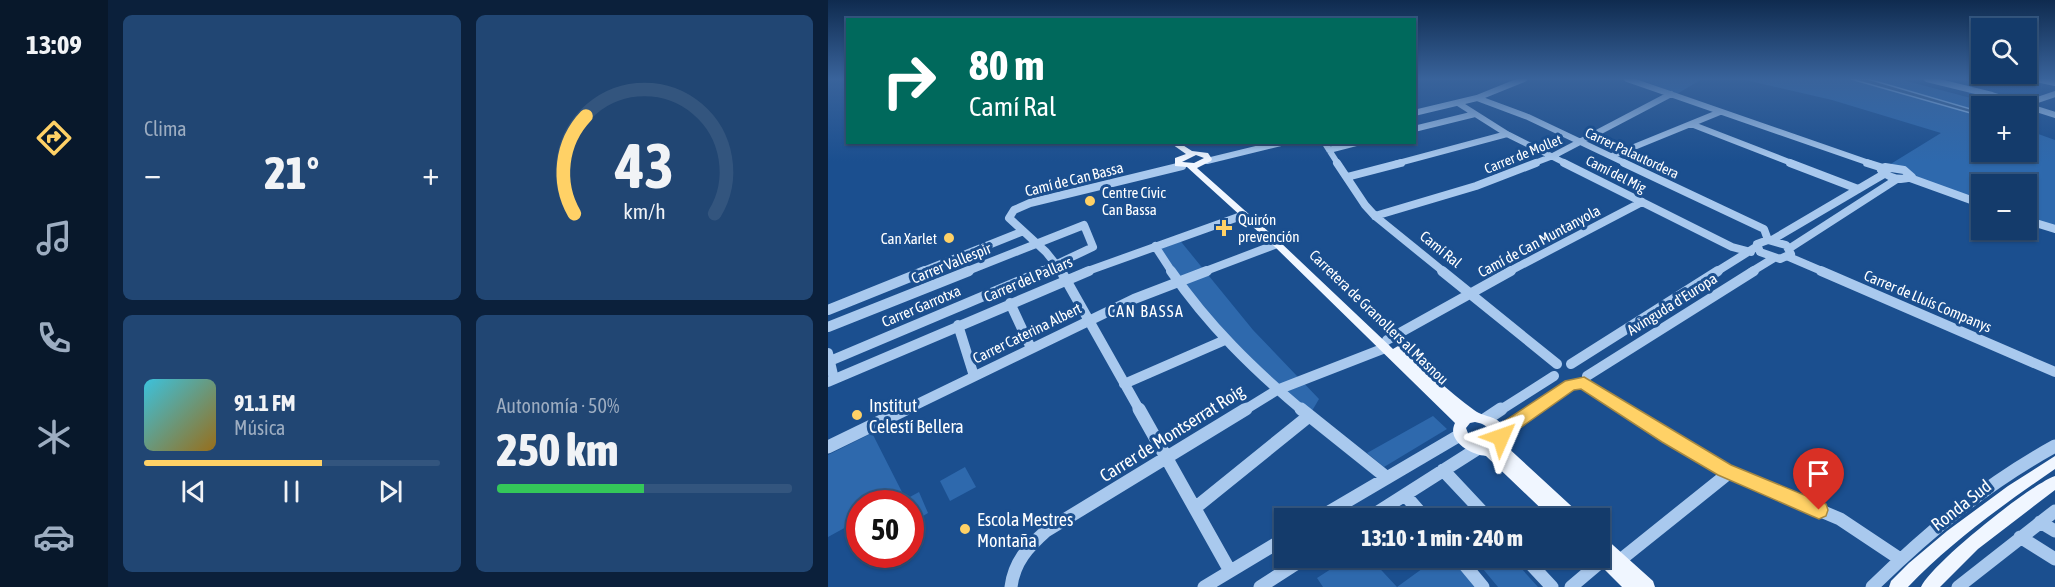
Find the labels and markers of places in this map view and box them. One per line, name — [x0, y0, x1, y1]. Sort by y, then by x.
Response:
place label: Centre Cívic Can Bassa — [1102, 184, 1166, 218]
marker: Centre Cívic Can Bassa — [1083, 194, 1097, 208]
place label: Quirón prevención — [1238, 211, 1300, 245]
marker: Quirón prevención — [1215, 219, 1233, 237]
place label: Can Xarlet — [881, 230, 937, 247]
marker: Can Xarlet — [942, 231, 956, 245]
place label: Institut Celestí Bellera — [869, 395, 964, 437]
marker: Institut Celestí Bellera — [850, 408, 864, 422]
pin — [1793, 448, 1844, 510]
place label: Escola Mestres Montaña — [977, 509, 1073, 551]
marker: Escola Mestres Montaña — [958, 522, 972, 536]

